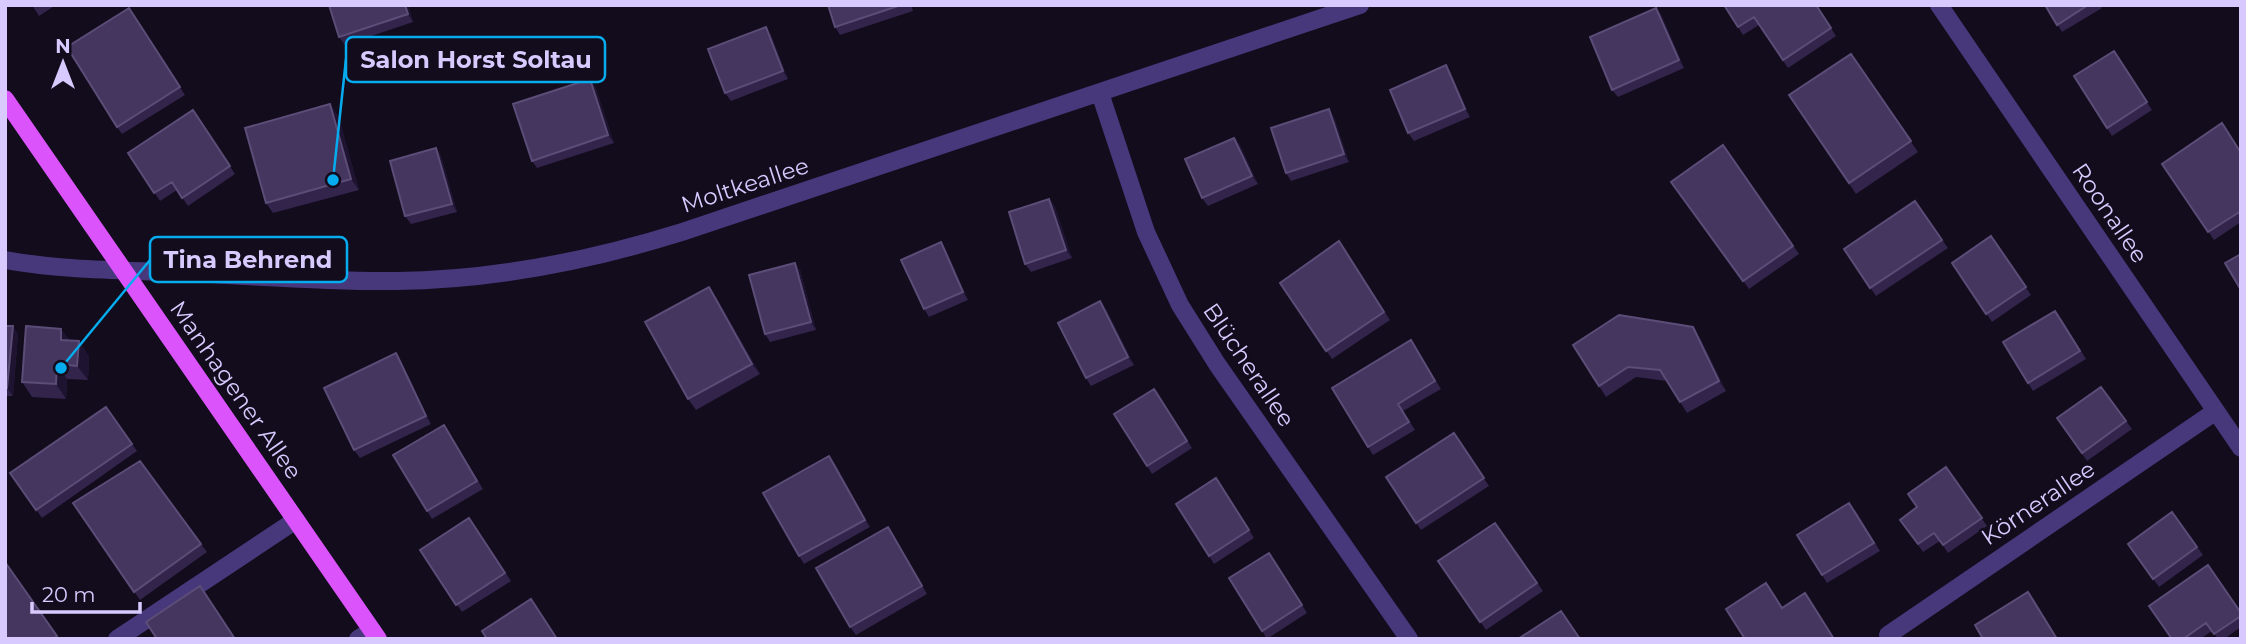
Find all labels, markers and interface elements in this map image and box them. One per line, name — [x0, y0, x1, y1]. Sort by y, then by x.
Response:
north arrow — [28, 28, 98, 98]
text: N — [55, 35, 71, 58]
callout: Salon Horst Soltau — [346, 37, 605, 82]
text: Salon Horst Soltau — [360, 45, 592, 74]
street label: Moltkeallee — [678, 151, 812, 219]
street label: Roonallee — [2066, 158, 2154, 268]
callout: Tina Behrend — [150, 237, 347, 282]
text: Tina Behrend — [164, 245, 332, 274]
street label: Manhagener Allee — [164, 295, 308, 485]
street label: Blücherallee — [1197, 298, 1301, 432]
street label: Körnerallee — [1976, 455, 2100, 551]
scale bar — [32, 570, 140, 614]
text: 20 m — [42, 582, 96, 607]

